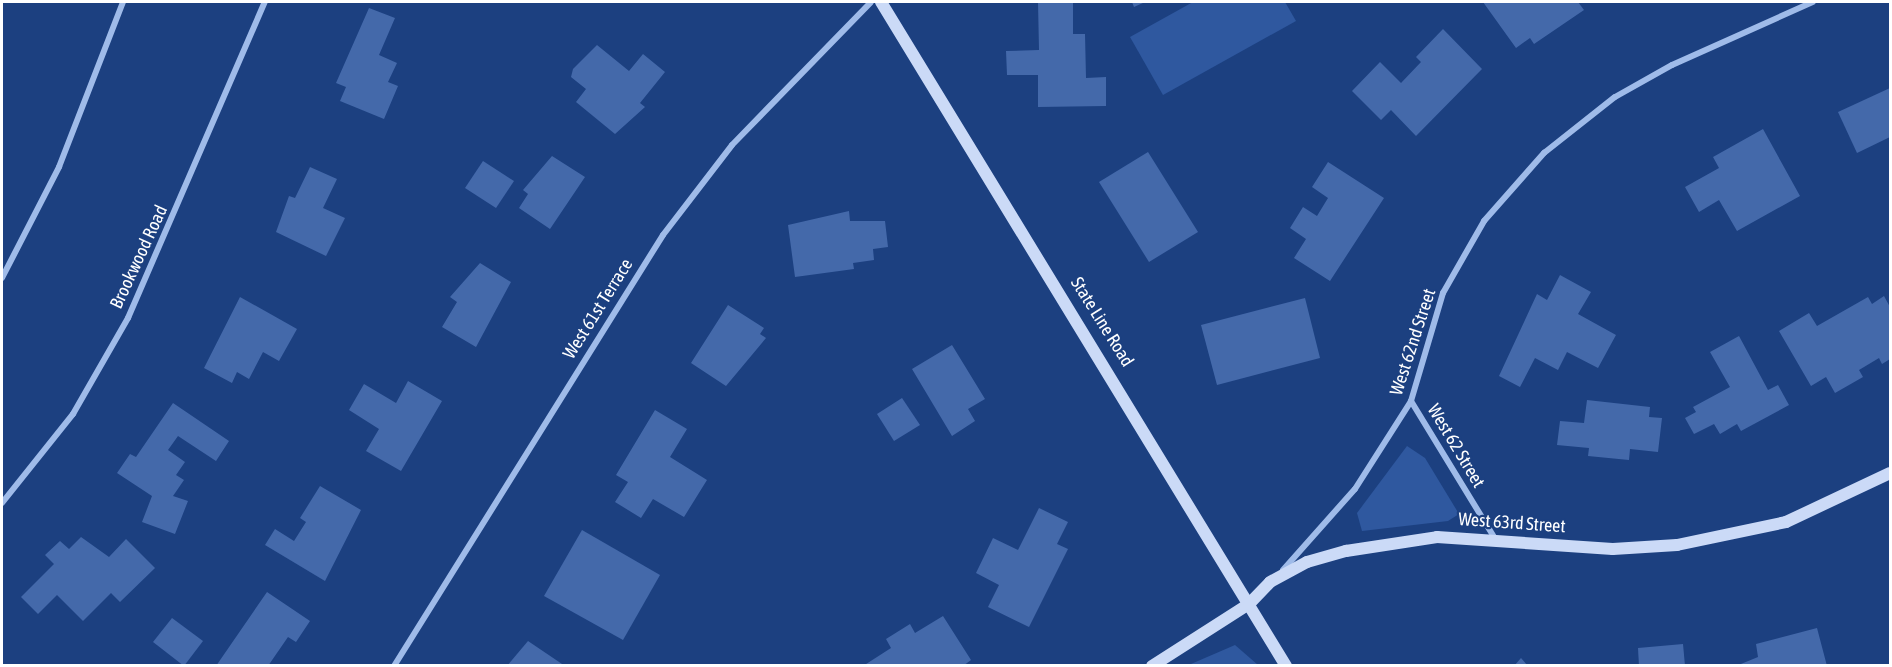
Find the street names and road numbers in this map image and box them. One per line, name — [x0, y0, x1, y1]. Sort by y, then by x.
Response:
street label: Brookwood Road — [106, 202, 172, 312]
street label: West 61st Terrace — [559, 255, 637, 363]
street label: State Line Road — [1066, 273, 1138, 371]
street label: West 62nd Street — [1386, 286, 1440, 398]
street label: West 62 Street — [1423, 400, 1489, 492]
street label: West 63rd Street — [1458, 508, 1566, 538]

